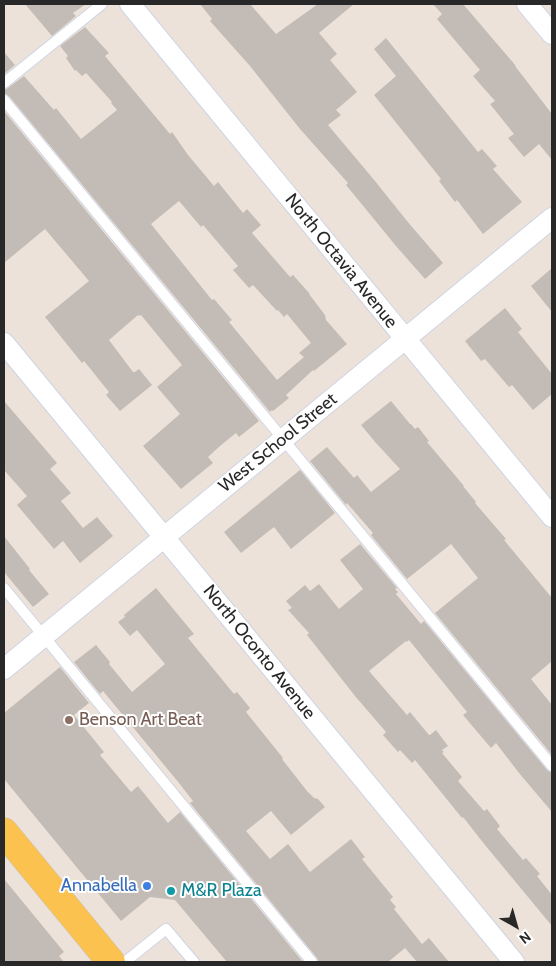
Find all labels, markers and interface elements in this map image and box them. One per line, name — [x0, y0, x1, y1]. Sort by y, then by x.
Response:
street label: North Octavia Avenue — [280, 189, 402, 333]
street label: West School Street — [215, 389, 341, 497]
street label: North Oconto Avenue — [198, 580, 320, 724]
place label: Benson Art Beat — [79, 709, 202, 731]
marker: Benson Art Beat — [63, 714, 75, 726]
place label: Annabella — [61, 875, 137, 897]
marker: Annabella — [141, 880, 153, 892]
place label: M&R Plaza — [181, 880, 262, 902]
marker: M&R Plaza — [165, 885, 177, 897]
north arrow — [491, 901, 541, 951]
text: N — [516, 928, 535, 948]

